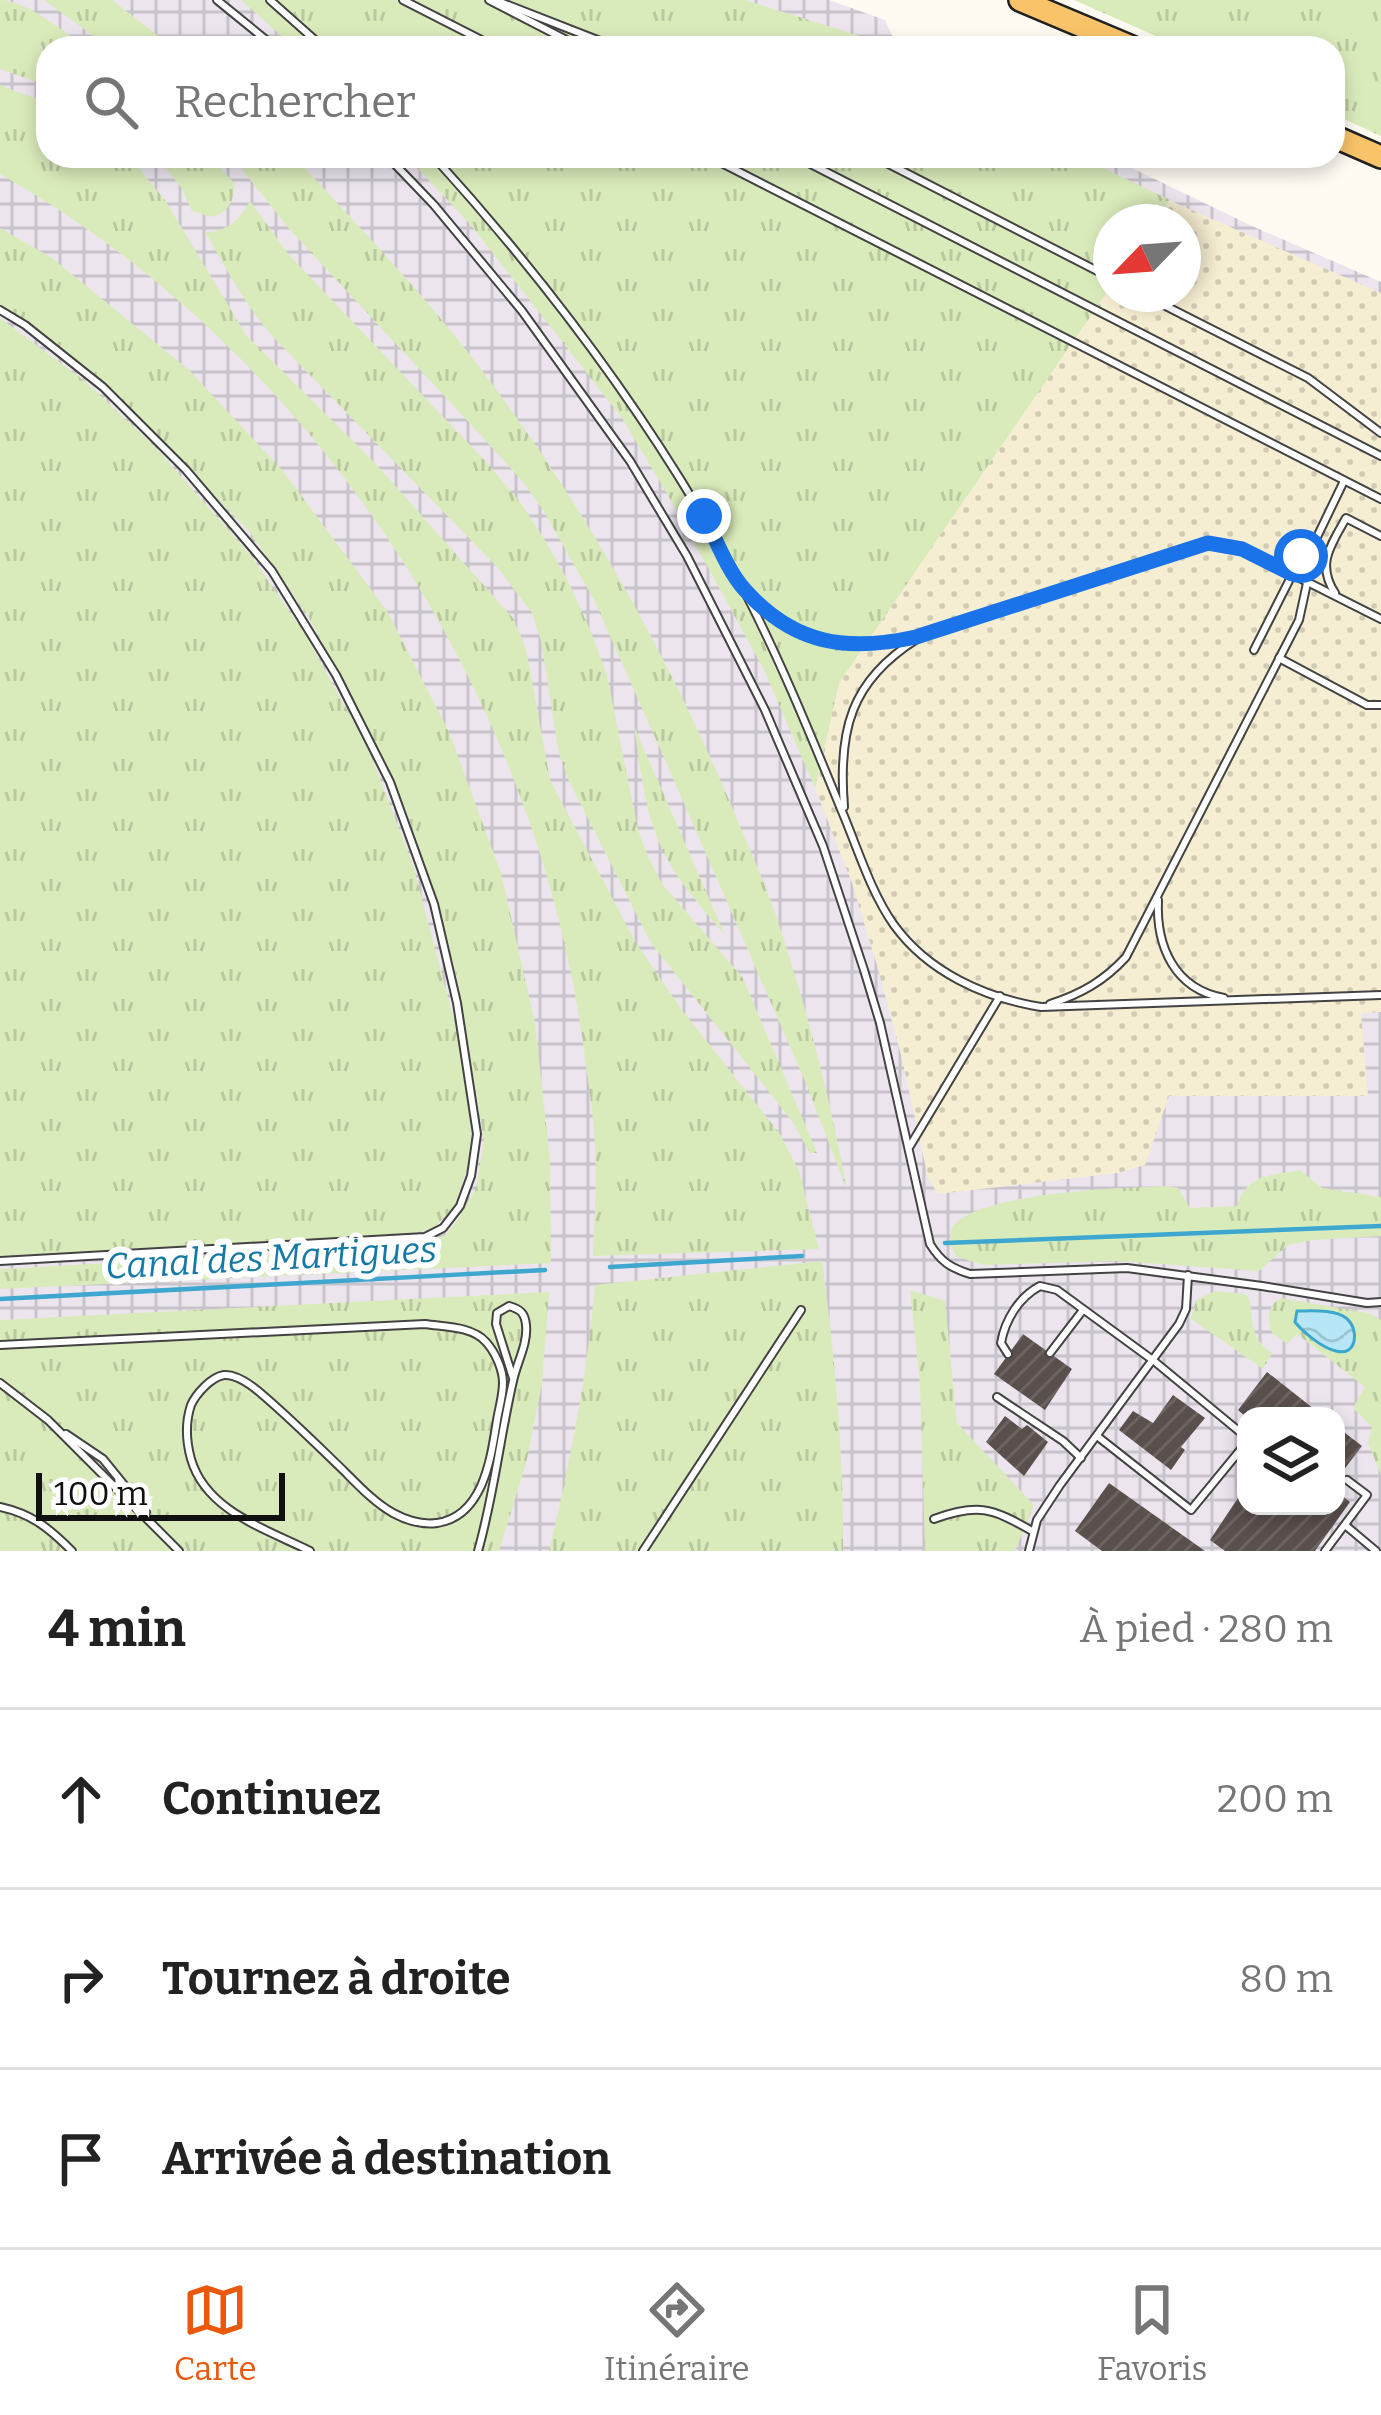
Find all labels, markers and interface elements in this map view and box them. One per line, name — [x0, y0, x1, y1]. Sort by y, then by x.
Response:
search box — [36, 36, 1345, 168]
icon: search — [78, 69, 144, 135]
text: Rechercher — [174, 75, 416, 129]
north arrow — [1093, 204, 1201, 312]
route end — [677, 489, 731, 543]
route start — [1274, 529, 1328, 583]
water label: Canal des Martigues — [104, 1227, 438, 1289]
map controls — [1237, 1407, 1345, 1515]
button: layers — [1237, 1407, 1345, 1515]
scale bar — [36, 1467, 285, 1520]
text: 100 m — [54, 1474, 148, 1514]
text: 4 min — [48, 1598, 186, 1660]
text: À pied · 280 m — [1080, 1606, 1333, 1652]
icon: ahead — [48, 1766, 114, 1832]
text: Continuez — [162, 1772, 381, 1826]
text: 200 m — [1217, 1776, 1333, 1822]
icon: right — [48, 1946, 114, 2012]
text: Tournez à droite — [162, 1952, 510, 2006]
text: 80 m — [1240, 1956, 1333, 2002]
icon: arrive — [48, 2126, 114, 2192]
text: Arrivée à destination — [162, 2132, 611, 2186]
tab: Carte — [174, 2277, 257, 2389]
tab: Itinéraire — [604, 2277, 750, 2389]
tab: Favoris — [1097, 2277, 1207, 2389]

